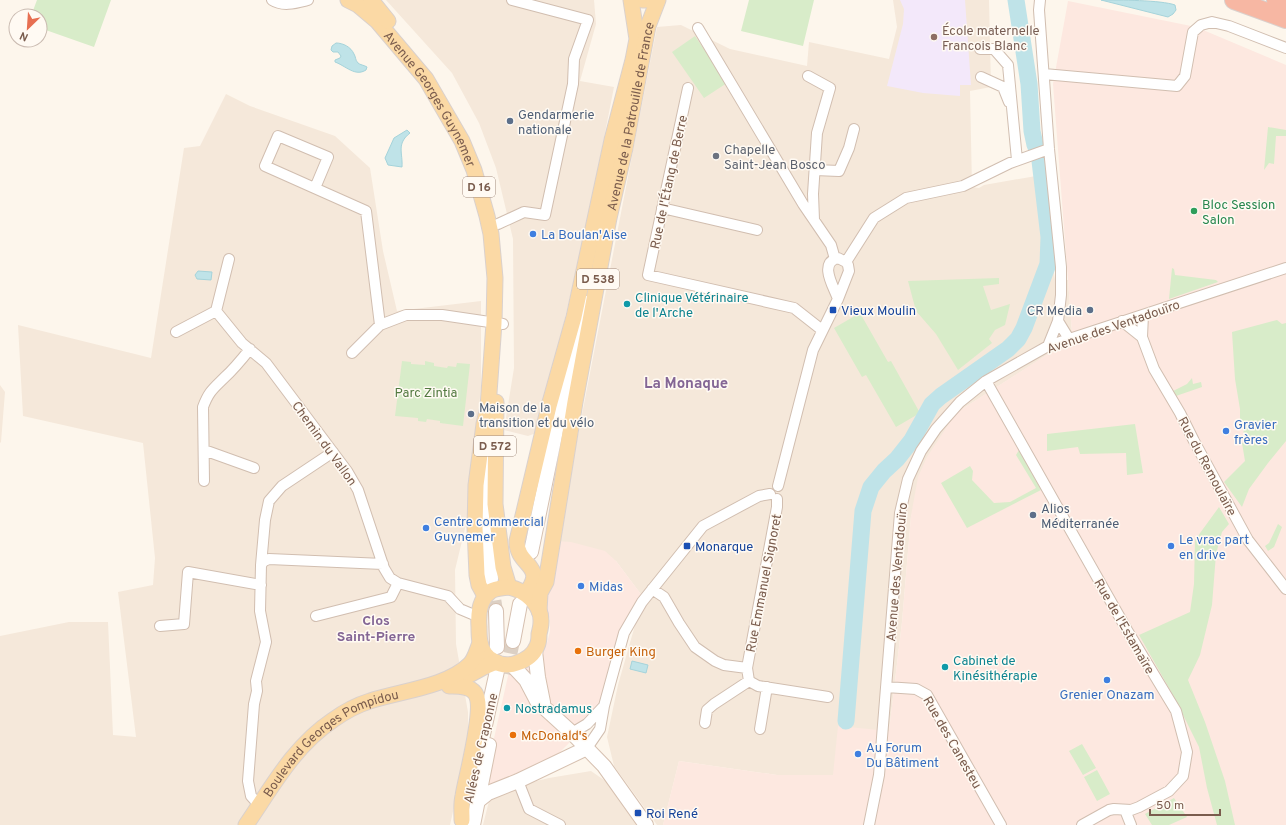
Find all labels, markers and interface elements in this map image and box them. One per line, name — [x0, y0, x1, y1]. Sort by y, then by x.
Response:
north arrow — [8, 8, 48, 48]
street label: Avenue de la Patrouille de France — [605, 20, 659, 213]
place label: École maternelle Francois Blanc — [942, 22, 1040, 55]
text: N — [18, 28, 31, 44]
street label: Avenue Georges Guynemer — [379, 29, 478, 170]
marker: École maternelle Francois Blanc — [929, 32, 939, 42]
place label: Gendarmerie nationale — [518, 108, 595, 139]
street label: Rue de l'Étang de Berre — [646, 114, 692, 251]
marker: Gendarmerie nationale — [505, 116, 515, 126]
place label: Chapelle Saint-Jean Bosco — [724, 143, 825, 174]
marker: Chapelle Saint-Jean Bosco — [711, 151, 721, 161]
road number: D 16 — [463, 177, 495, 197]
place label: Bloc Session Salon — [1202, 198, 1275, 229]
marker: Bloc Session Salon — [1189, 206, 1199, 216]
place label: La Boulan'Aise — [541, 228, 627, 244]
marker: La Boulan'Aise — [528, 229, 538, 239]
road number: D 538 — [577, 269, 619, 289]
place label: Clinique Vétérinaire de l'Arche — [635, 291, 748, 322]
street label: Avenue des Ventadouïro — [1045, 298, 1182, 358]
marker: Clinique Vétérinaire de l'Arche — [622, 299, 632, 309]
place label: Vieux Moulin — [841, 304, 916, 320]
place label: CR Media — [1027, 304, 1082, 320]
marker: Vieux Moulin — [828, 305, 838, 315]
marker: CR Media — [1085, 305, 1095, 315]
district label: La Monaque — [644, 375, 728, 394]
park label: Parc Zintia — [395, 386, 457, 402]
street label: Chemin du Vallon — [287, 399, 359, 490]
place label: Maison de la transition et du vélo — [479, 401, 594, 432]
marker: Maison de la transition et du vélo — [466, 409, 476, 419]
street label: Rue du Remoulaïre — [1173, 415, 1239, 519]
place label: Gravier frères — [1234, 418, 1277, 449]
marker: Gravier frères — [1221, 426, 1231, 436]
road number: D 572 — [474, 436, 516, 456]
street label: Avenue des Ventadouïro — [884, 502, 912, 643]
place label: Alios Méditerranée — [1041, 502, 1119, 533]
marker: Alios Méditerranée — [1028, 510, 1038, 520]
street label: Rue Emmanuel Signoret — [744, 513, 786, 654]
place label: Centre commercial Guynemer — [434, 515, 544, 546]
marker: Centre commercial Guynemer — [421, 523, 431, 533]
place label: Le vrac part en drive — [1179, 533, 1249, 564]
place label: Monarque — [695, 540, 753, 556]
marker: Monarque — [682, 541, 692, 551]
marker: Le vrac part en drive — [1166, 541, 1176, 551]
street label: Rue de l'Estamaïre — [1089, 576, 1157, 678]
place label: Midas — [589, 580, 623, 596]
marker: Midas — [576, 581, 586, 591]
district label: Clos Saint-Pierre — [337, 613, 416, 646]
place label: Burger King — [586, 645, 656, 661]
marker: Burger King — [573, 646, 583, 656]
place label: Cabinet de Kinésithérapie — [953, 654, 1037, 685]
marker: Cabinet de Kinésithérapie — [940, 662, 950, 672]
marker: Grenier Onazam — [1102, 675, 1112, 685]
street label: Boulevard Georges Pompidou — [261, 688, 401, 801]
place label: Grenier Onazam — [1059, 688, 1155, 704]
street label: Allées de Craponne — [461, 692, 502, 805]
street label: Rue des Canesteu — [918, 694, 984, 792]
place label: Nostradamus — [515, 702, 592, 718]
marker: Nostradamus — [502, 703, 512, 713]
place label: McDonald's — [521, 729, 588, 745]
marker: McDonald's — [508, 730, 518, 740]
place label: Au Forum Du Bâtiment — [866, 741, 939, 772]
marker: Au Forum Du Bâtiment — [853, 749, 863, 759]
scale bar — [1150, 791, 1220, 817]
text: 50 m — [1156, 798, 1184, 814]
place label: Roi René — [646, 807, 698, 823]
marker: Roi René — [633, 808, 643, 818]

